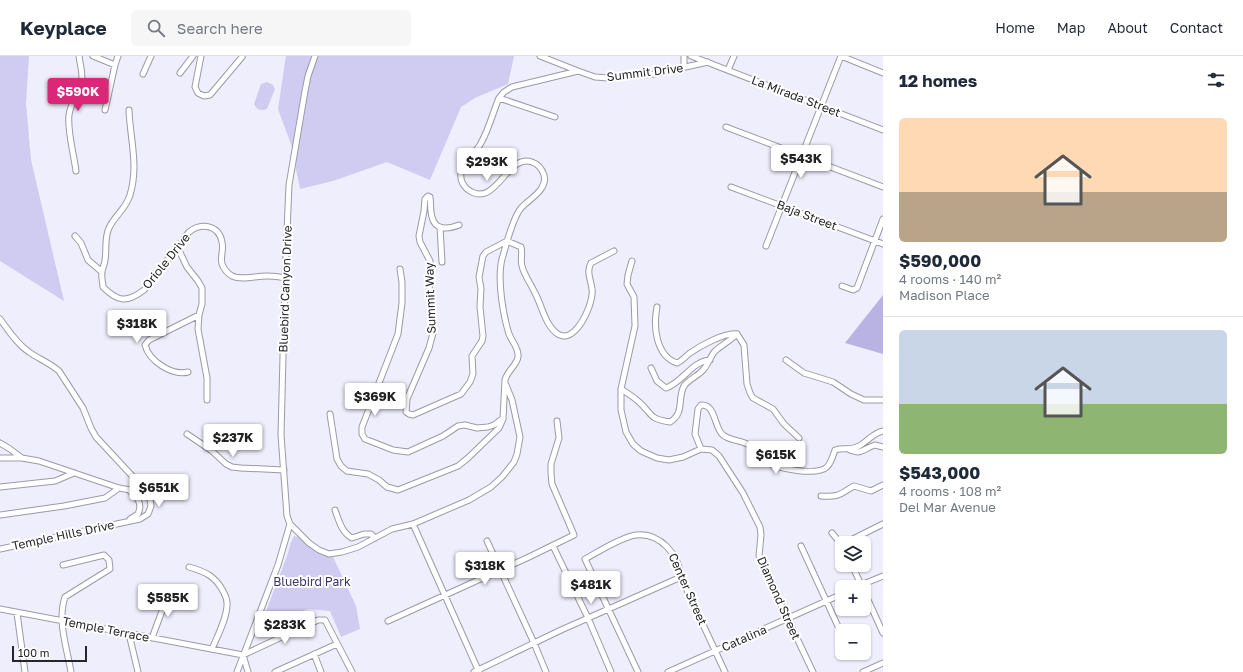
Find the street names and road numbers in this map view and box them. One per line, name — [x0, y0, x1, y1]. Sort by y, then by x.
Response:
street label: Summit Drive — [606, 60, 684, 84]
street label: La Mirada Street — [749, 72, 843, 120]
street label: Baja Street — [775, 197, 839, 233]
street label: Bluebird Canyon Drive — [275, 225, 295, 353]
street label: Oriole Drive — [139, 230, 193, 292]
street label: Summit Way — [421, 262, 439, 334]
street label: Temple Hills Drive — [11, 517, 116, 553]
street label: Center Street — [665, 551, 711, 628]
street label: Diamond Street — [754, 554, 804, 642]
street label: Temple Terrace — [61, 613, 151, 645]
street label: Catalina — [719, 621, 769, 655]

